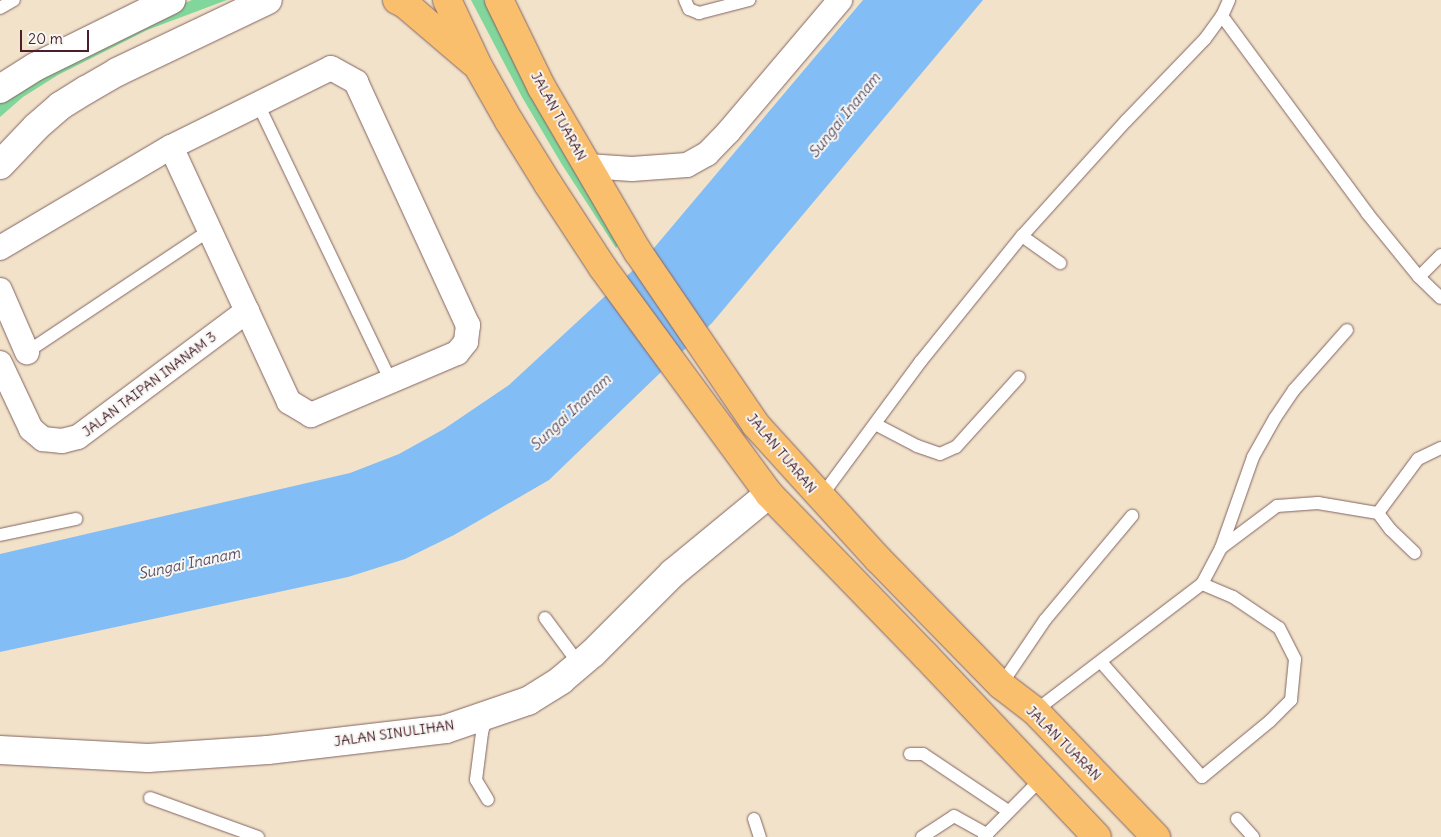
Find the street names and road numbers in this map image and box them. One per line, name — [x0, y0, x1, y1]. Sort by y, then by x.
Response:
street label: JALAN TUARAN — [528, 69, 590, 163]
street label: JALAN TAIPAN INANAM 3 — [79, 328, 219, 440]
street label: JALAN TUARAN — [744, 410, 820, 496]
street label: JALAN TUARAN — [1023, 702, 1105, 784]
street label: JALAN SINULIHAN — [333, 716, 455, 750]

